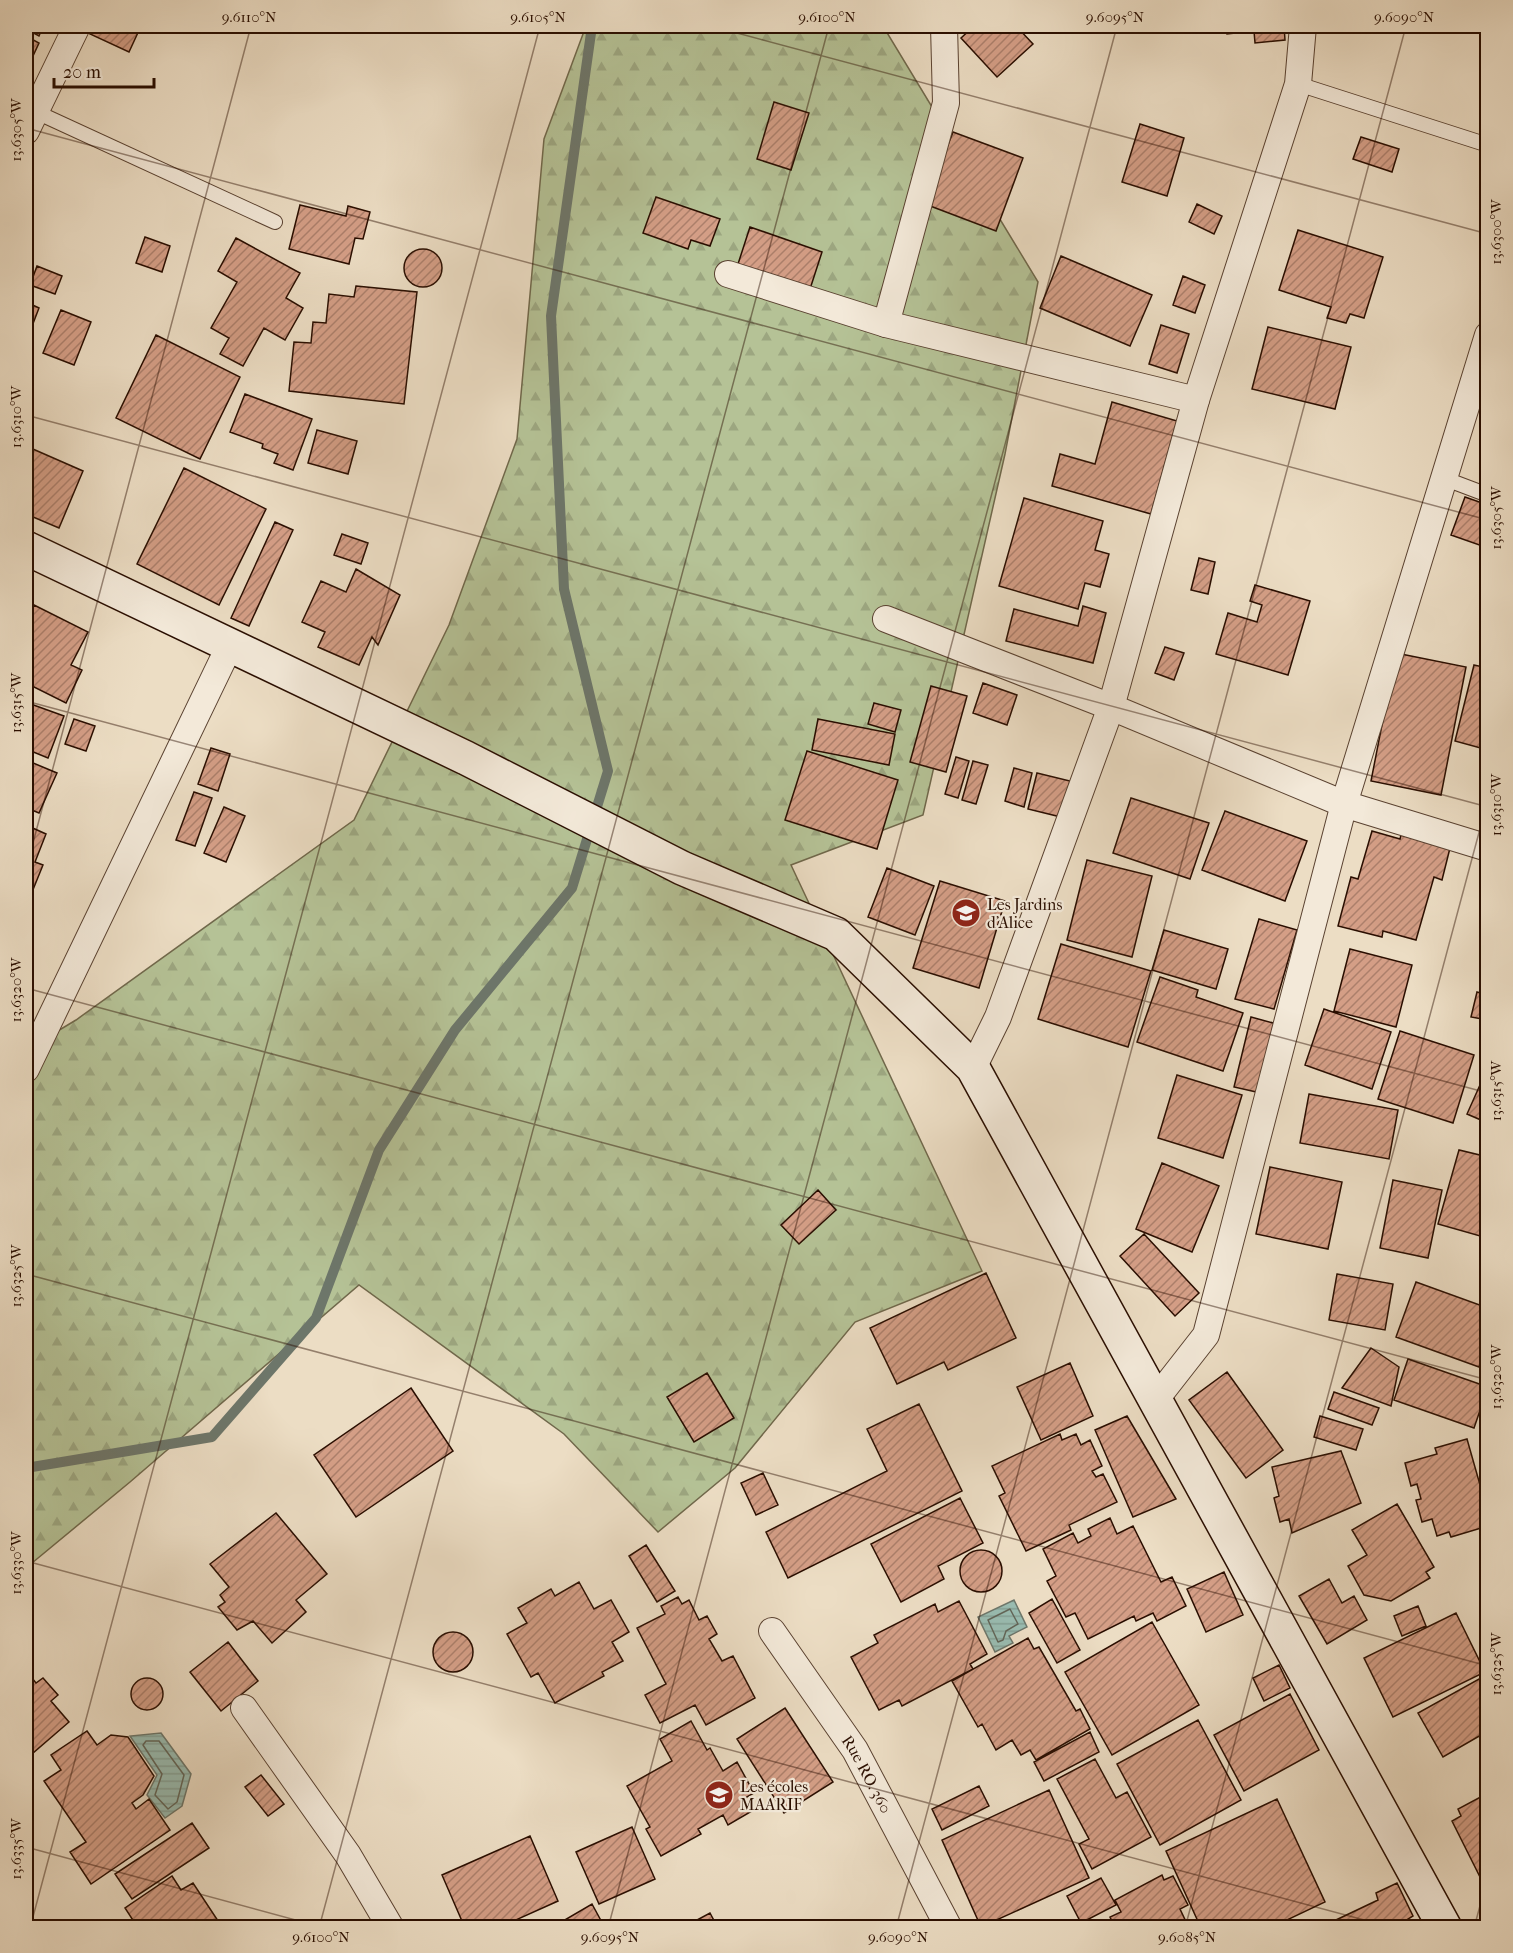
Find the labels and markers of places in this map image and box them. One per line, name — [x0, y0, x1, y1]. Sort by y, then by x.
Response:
place label: Les Jardins d'Alice — [987, 895, 1062, 932]
school or university icon: Les Jardins d'Alice — [950, 897, 982, 929]
place label: Les écoles MAARIF — [740, 1777, 808, 1814]
school or university icon: Les écoles MAARIF — [703, 1779, 735, 1811]

